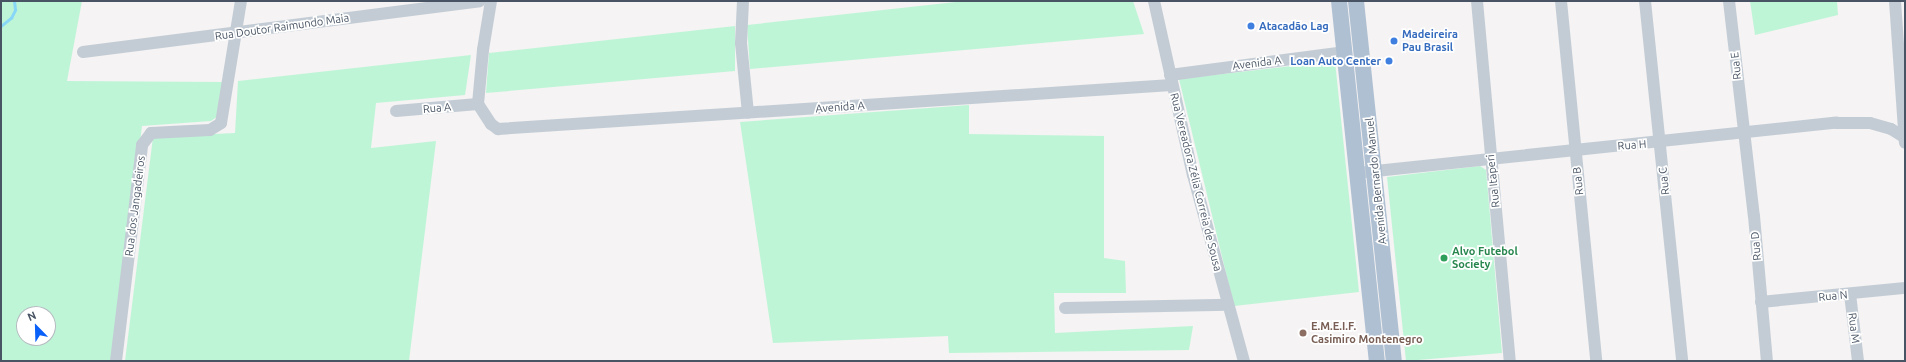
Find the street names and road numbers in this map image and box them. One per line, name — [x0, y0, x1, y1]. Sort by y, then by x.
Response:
street label: Rua Doutor Raimundo Maia — [214, 11, 350, 43]
street label: Rua E — [1728, 52, 1744, 80]
street label: Avenida A — [1232, 53, 1282, 73]
street label: Rua Vereadora Zélia Correia de Sousa — [1167, 91, 1225, 273]
street label: Avenida A — [815, 99, 865, 115]
street label: Rua A — [422, 100, 452, 116]
street label: Avenida Bernardo Manuel — [1363, 117, 1389, 245]
street label: Rua H — [1617, 137, 1647, 153]
street label: Rua Itaperi — [1484, 154, 1502, 208]
street label: Rua dos Jangadeiros — [122, 155, 148, 257]
street label: Rua B — [1570, 166, 1586, 196]
street label: Rua C — [1656, 166, 1672, 196]
street label: Rua D — [1748, 231, 1764, 261]
street label: Rua N — [1818, 288, 1848, 304]
street label: Rua M — [1846, 312, 1862, 344]

